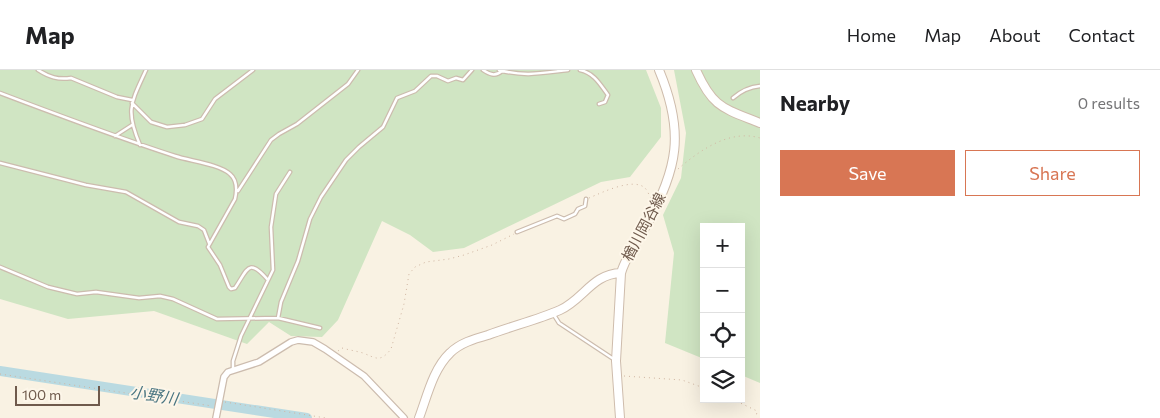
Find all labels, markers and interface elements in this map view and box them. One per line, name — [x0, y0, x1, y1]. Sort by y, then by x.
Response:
text: Map — [25, 20, 75, 49]
text: Home — [847, 24, 896, 46]
text: Map — [924, 24, 961, 46]
text: About — [989, 24, 1041, 46]
text: Contact — [1069, 24, 1135, 46]
text: Nearby — [780, 90, 850, 115]
text: 0 results — [1078, 93, 1140, 112]
button: Save — [780, 150, 955, 196]
button: Share — [965, 150, 1140, 196]
street label: 楢川岡谷線 — [618, 189, 669, 264]
map controls — [700, 223, 745, 403]
button: + — [700, 223, 745, 268]
button: − — [700, 268, 745, 313]
button: locate — [700, 313, 745, 358]
button: layers — [700, 358, 745, 403]
water label: 小野川 — [129, 381, 181, 408]
scale bar — [15, 383, 100, 406]
text: 100 m — [22, 386, 61, 403]

